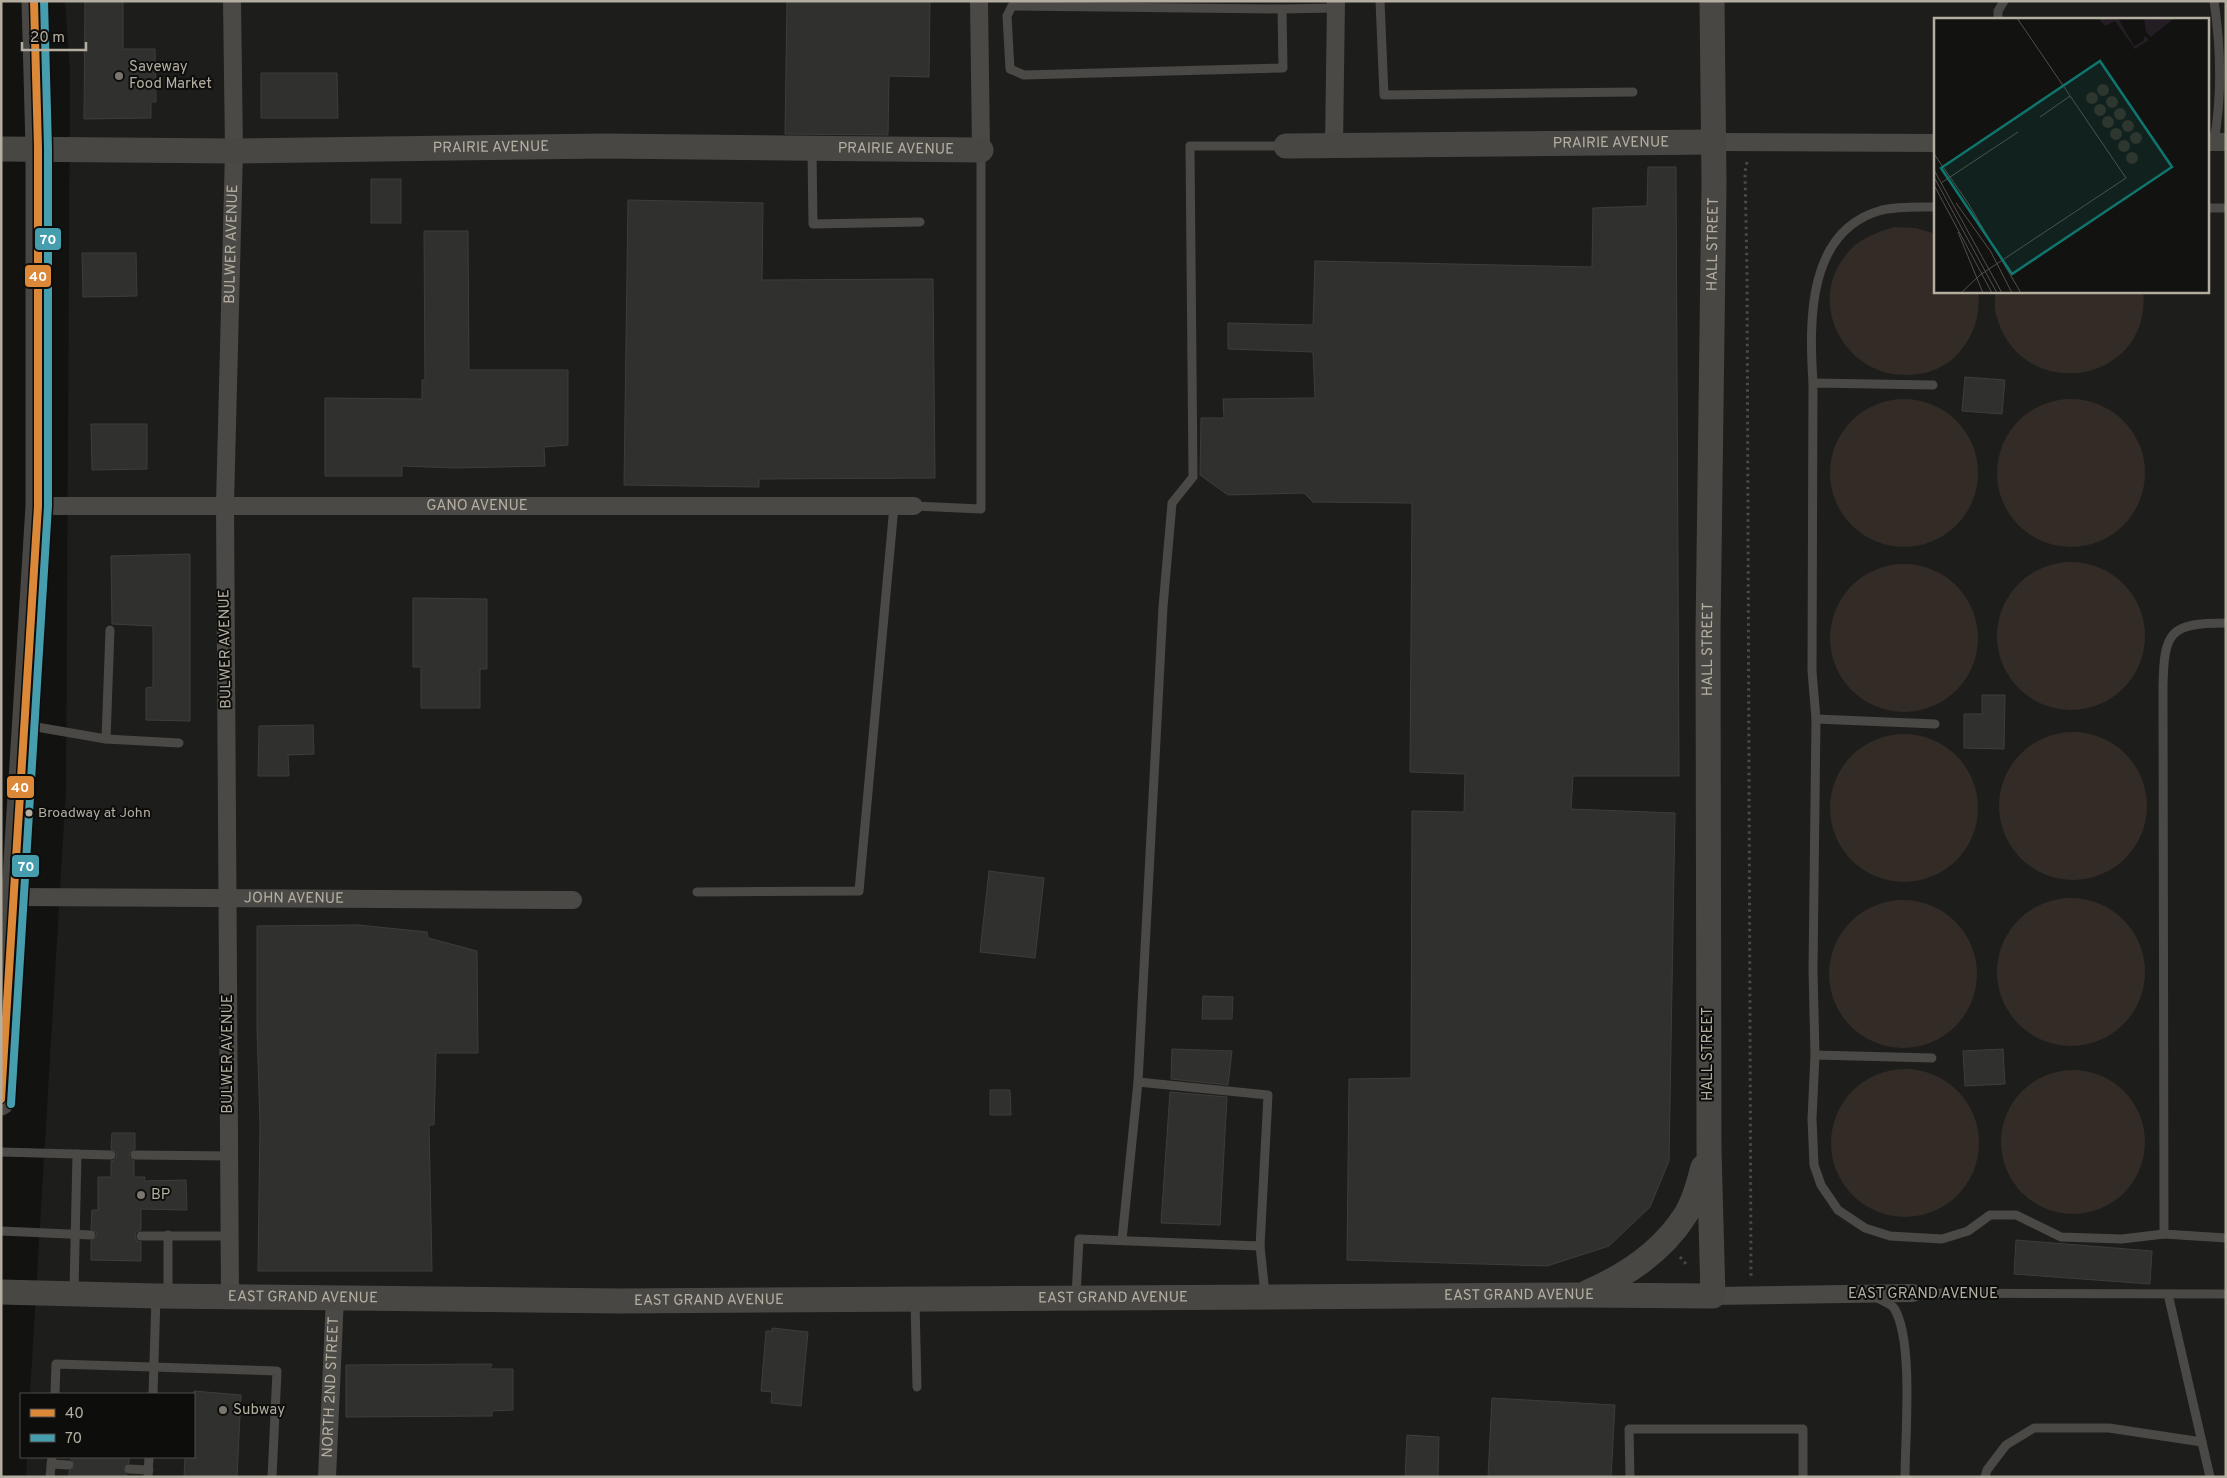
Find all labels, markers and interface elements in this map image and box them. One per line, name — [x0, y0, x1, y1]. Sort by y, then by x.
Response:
inset map — [1934, 18, 2210, 292]
scale bar — [22, 20, 86, 52]
text: 20 m — [30, 29, 65, 48]
place label: Saveway Food Market — [129, 58, 212, 94]
marker: Saveway Food Market — [113, 70, 125, 82]
street label: PRAIRIE AVENUE — [1553, 133, 1669, 153]
street label: PRAIRIE AVENUE — [433, 137, 549, 158]
street label: PRAIRIE AVENUE — [838, 139, 954, 159]
street label: BULWER AVENUE — [221, 184, 243, 304]
street label: HALL STREET — [1703, 197, 1723, 291]
line badge: 70 — [34, 227, 62, 251]
text: 70 — [40, 232, 56, 249]
line badge: 40 — [24, 264, 52, 288]
text: 40 — [29, 269, 47, 286]
street label: GANO AVENUE — [426, 497, 528, 516]
street label: BULWER AVENUE — [215, 589, 237, 709]
street label: HALL STREET — [1698, 602, 1718, 696]
line badge: 40 — [6, 775, 35, 799]
text: 40 — [11, 780, 29, 797]
place label: Broadway at John — [38, 805, 151, 822]
marker: Broadway at John — [24, 808, 34, 818]
line badge: 70 — [11, 854, 40, 878]
text: 70 — [18, 859, 34, 876]
street label: JOHN AVENUE — [244, 889, 344, 908]
street label: BULWER AVENUE — [219, 994, 238, 1114]
street label: HALL STREET — [1699, 1007, 1718, 1101]
place label: BP — [151, 1186, 170, 1205]
marker: BP — [135, 1189, 147, 1201]
street label: EAST GRAND AVENUE — [1444, 1285, 1594, 1305]
street label: EAST GRAND AVENUE — [1848, 1285, 1998, 1304]
street label: EAST GRAND AVENUE — [228, 1287, 378, 1308]
street label: EAST GRAND AVENUE — [1038, 1288, 1188, 1308]
street label: EAST GRAND AVENUE — [634, 1290, 784, 1310]
street label: NORTH 2ND STREET — [318, 1316, 344, 1458]
legend — [20, 1393, 195, 1458]
place label: Subway — [233, 1401, 285, 1420]
marker: Subway — [217, 1404, 229, 1416]
text: 40 — [65, 1405, 84, 1424]
text: 70 — [65, 1430, 82, 1449]

